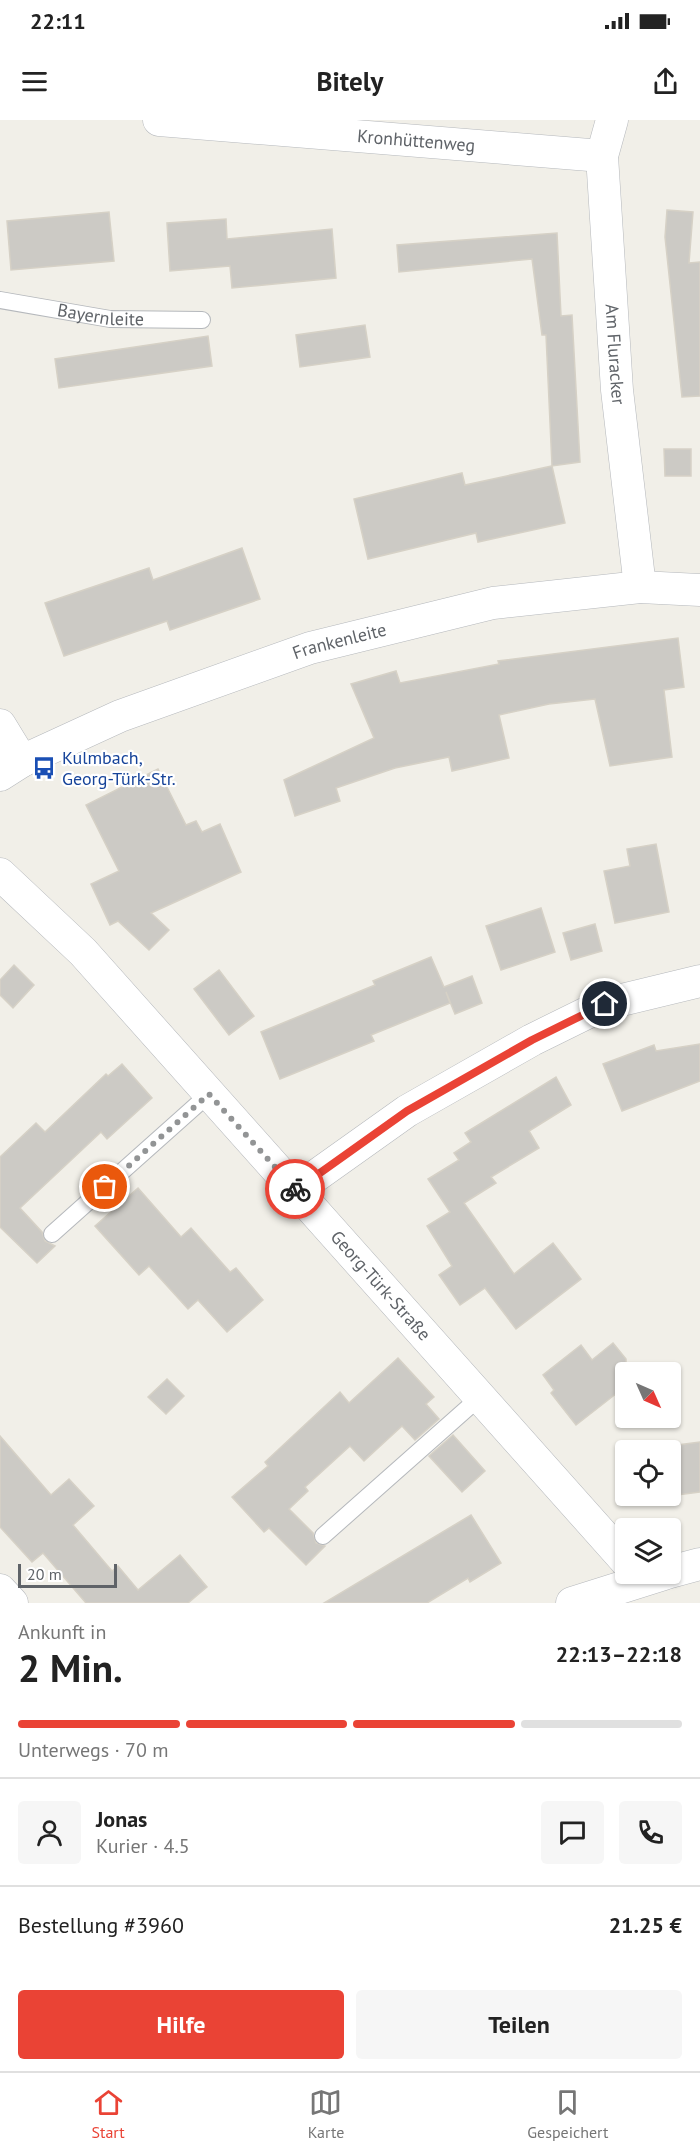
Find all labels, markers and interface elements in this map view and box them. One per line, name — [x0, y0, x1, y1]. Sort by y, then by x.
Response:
text: 22:11 — [30, 7, 86, 35]
text: Bitely — [316, 64, 384, 98]
icon: menu — [18, 65, 51, 98]
icon: share — [649, 65, 682, 98]
street label: Kronhüttenweg — [356, 124, 476, 157]
street label: Bayernleite — [56, 298, 144, 330]
street label: Am Fluracker — [600, 303, 631, 406]
street label: Frankenleite — [289, 618, 389, 664]
place label: Kulmbach, Georg-Türk-Str. — [62, 746, 176, 790]
bus stop icon: Kulmbach, Georg-Türk-Str. — [31, 755, 57, 781]
pin — [579, 978, 630, 1029]
icon: home — [588, 987, 621, 1020]
courier — [265, 1159, 325, 1219]
pin — [79, 1161, 130, 1212]
icon: bag — [88, 1170, 121, 1203]
icon: bike — [279, 1173, 312, 1206]
street label: Georg-Türk-Straße — [326, 1226, 436, 1345]
north arrow — [615, 1362, 681, 1428]
map controls — [615, 1362, 681, 1584]
button: locate — [615, 1440, 681, 1506]
button: layers — [615, 1518, 681, 1584]
scale bar — [18, 1561, 117, 1588]
text: 20 m — [27, 1564, 62, 1584]
text: Ankunft in — [18, 1619, 106, 1645]
text: 22:13–22:18 — [556, 1640, 682, 1668]
text: 2 Min. — [18, 1642, 123, 1693]
text: Unterwegs · 70 m — [18, 1737, 168, 1763]
button: person — [18, 1801, 81, 1864]
button: chat — [541, 1801, 604, 1864]
button: phone — [619, 1801, 682, 1864]
text: Jonas — [96, 1805, 147, 1833]
text: Kurier · 4.5 — [96, 1833, 190, 1859]
text: Bestellung #3960 — [18, 1911, 184, 1939]
text: 21.25 € — [609, 1911, 682, 1939]
button: Hilfe — [18, 1990, 344, 2059]
button: Teilen — [356, 1990, 682, 2059]
tab: Start — [92, 2086, 125, 2142]
tab: Karte — [308, 2086, 344, 2142]
tab: Gespeichert — [527, 2086, 608, 2142]

